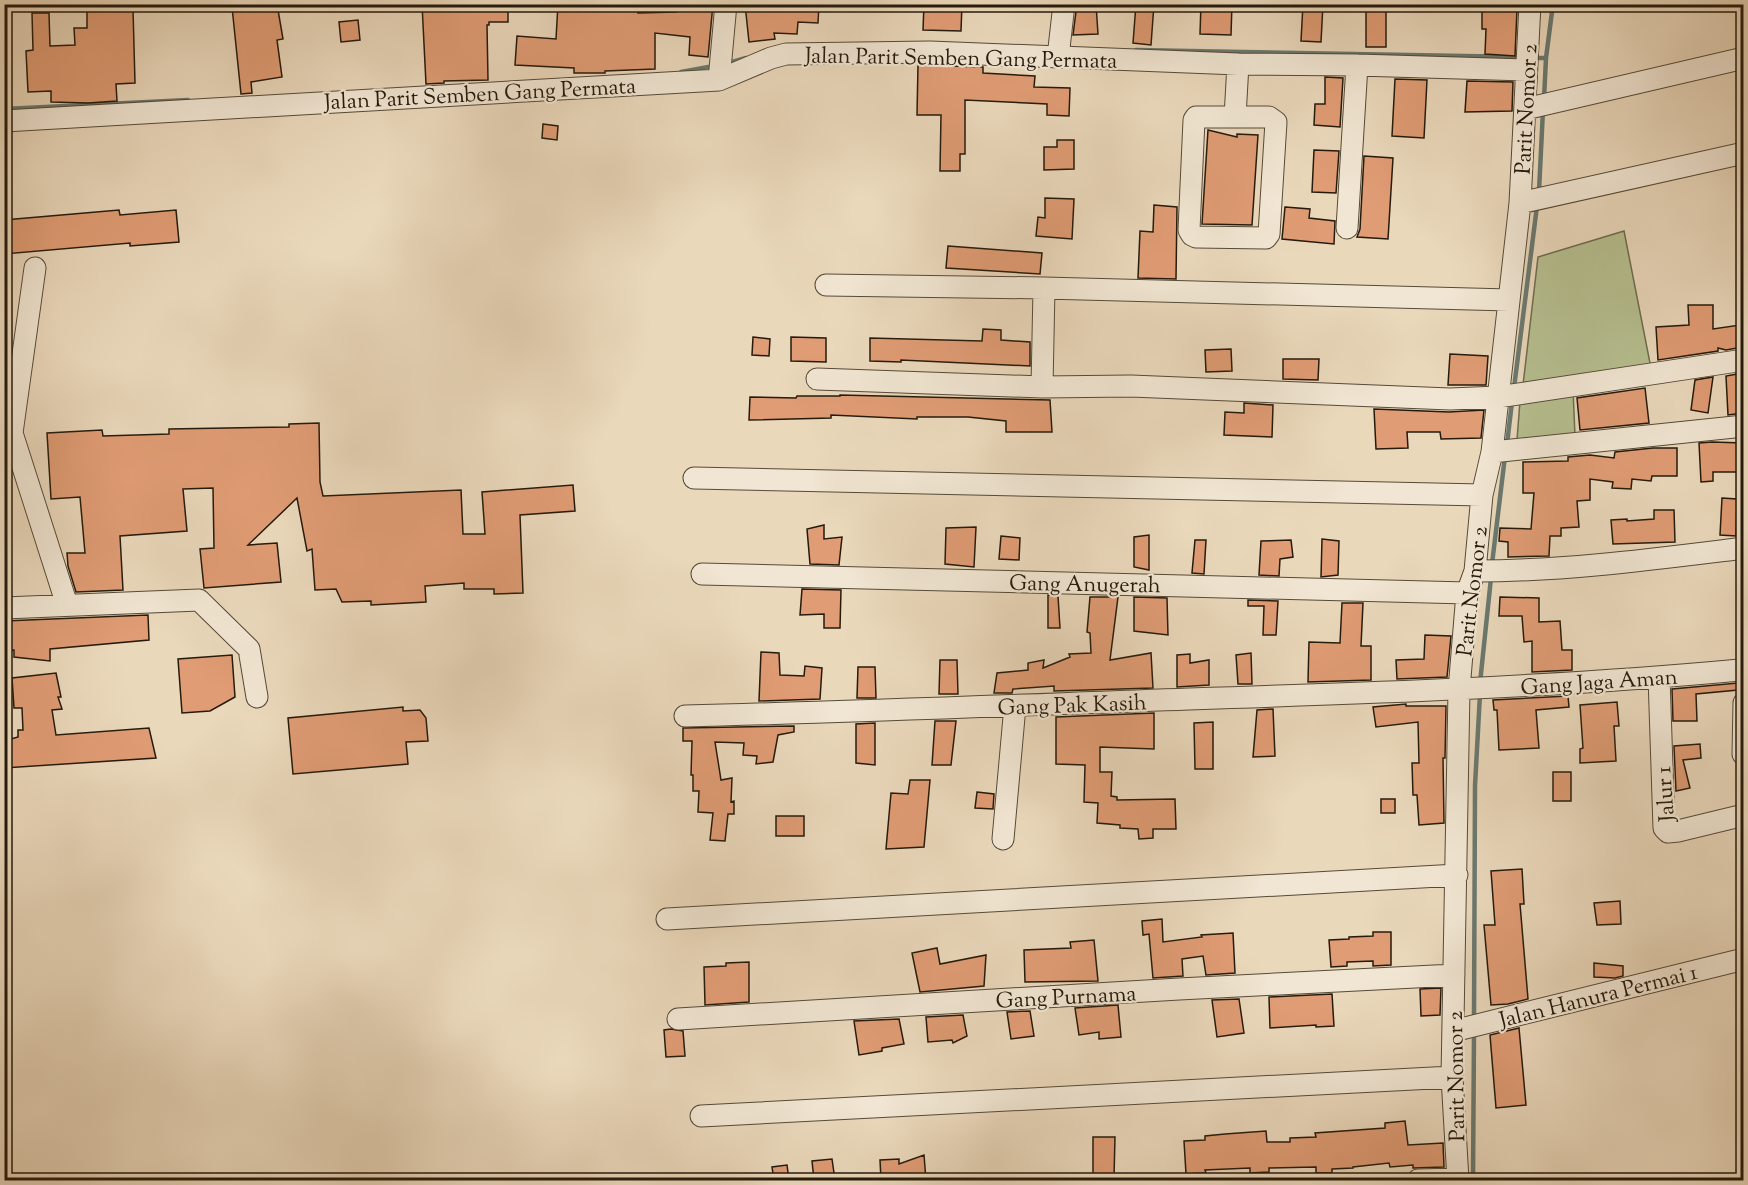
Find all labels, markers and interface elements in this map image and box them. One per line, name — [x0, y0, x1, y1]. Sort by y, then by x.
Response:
street label: Jalan Parit Semben Gang Permata — [803, 41, 1117, 79]
street label: Parit Nomor 2 — [1509, 43, 1547, 175]
street label: Jalan Parit Semben Gang Permata — [322, 72, 637, 120]
street label: Parit Nomor 2 — [1450, 524, 1498, 658]
street label: Gang Anugerah — [1009, 569, 1161, 603]
street label: Gang Jaga Aman — [1520, 663, 1679, 705]
street label: Gang Pak Kasih — [997, 688, 1147, 726]
street label: Jalur 1 — [1649, 764, 1685, 824]
street label: Jalan Hanura Permai 1 — [1495, 958, 1702, 1038]
street label: Gang Purnama — [995, 979, 1137, 1019]
street label: Parit Nomor 2 — [1441, 1010, 1475, 1142]

